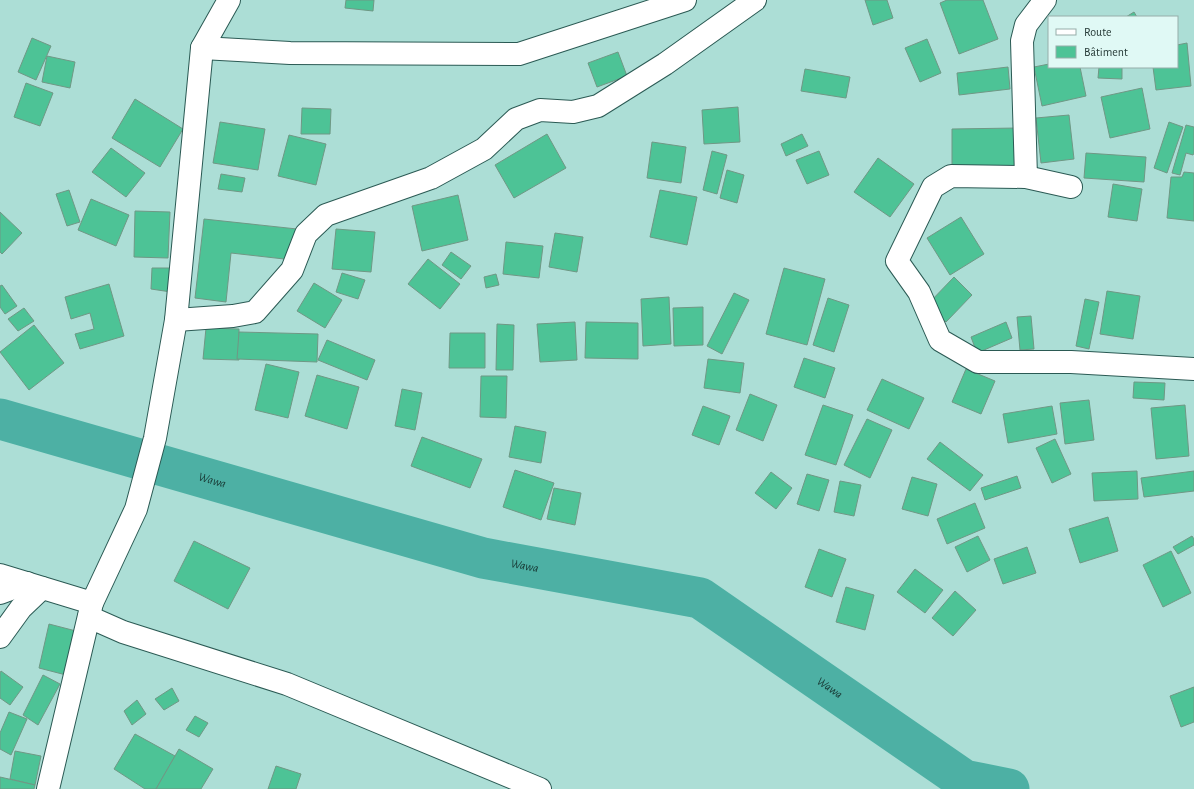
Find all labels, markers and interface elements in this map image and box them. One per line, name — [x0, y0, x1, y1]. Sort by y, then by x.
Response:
legend — [1048, 16, 1178, 68]
text: Route — [1084, 26, 1111, 38]
text: Bâtiment — [1084, 46, 1128, 58]
water label: Wawa — [197, 470, 227, 490]
water label: Wawa — [510, 557, 540, 574]
water label: Wawa — [815, 675, 845, 700]

